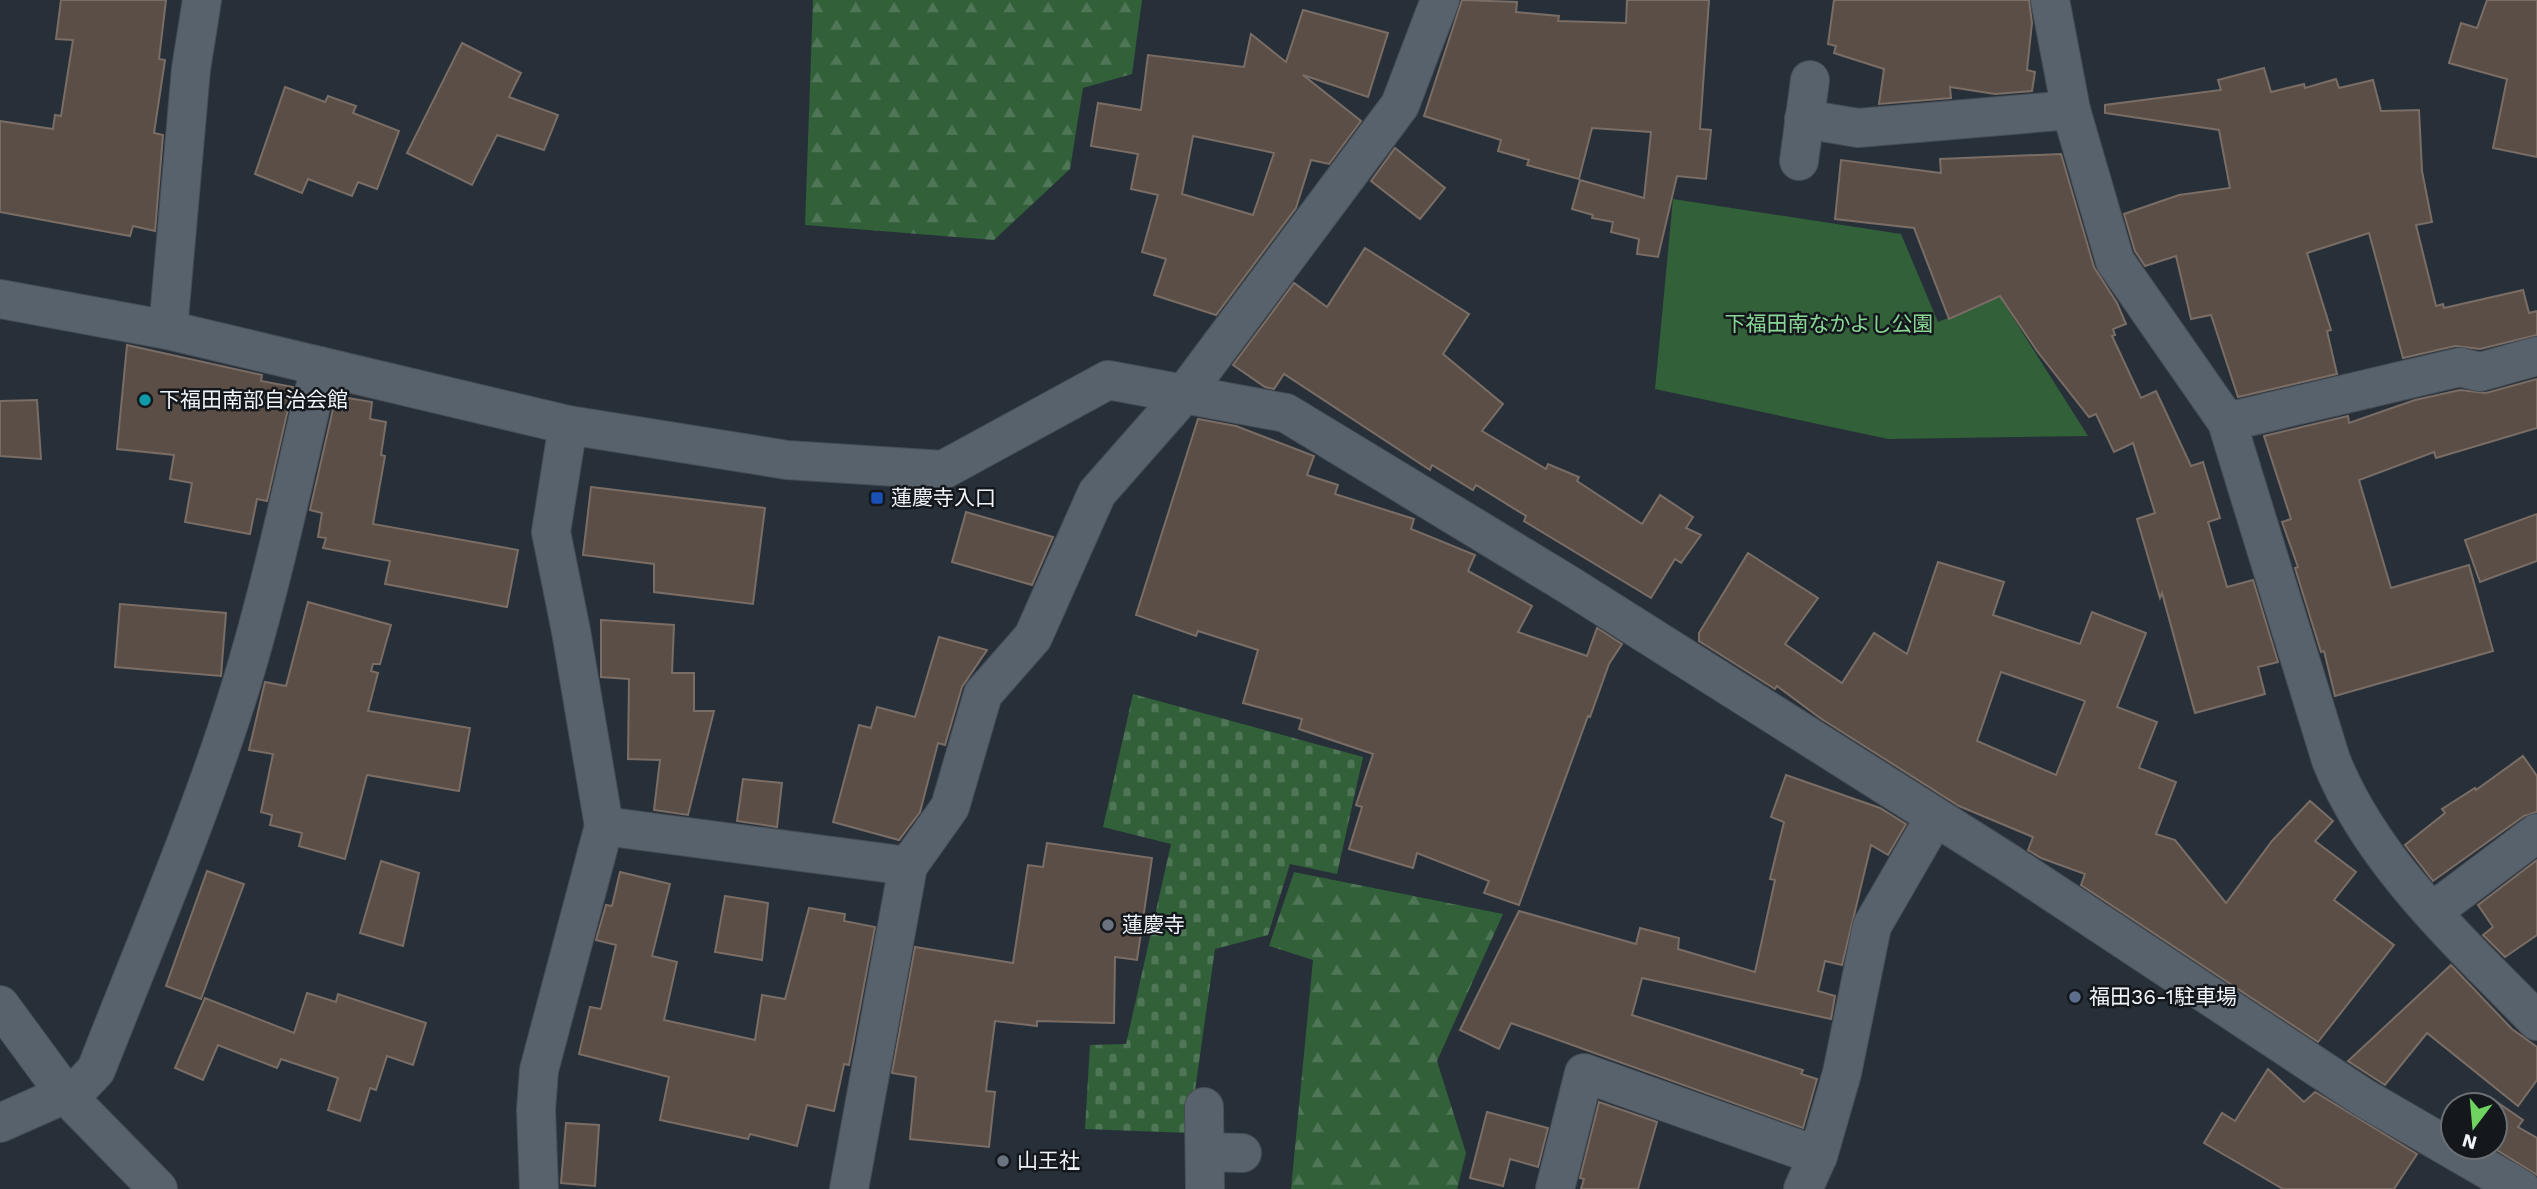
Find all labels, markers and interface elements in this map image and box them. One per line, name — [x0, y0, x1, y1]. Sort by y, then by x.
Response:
park label: 下福田南なかよし公園 — [1725, 311, 1933, 336]
place label: 下福田南部自治会館 — [159, 387, 348, 412]
marker: 下福田南部自治会館 — [137, 392, 153, 408]
place label: 蓮慶寺入口 — [891, 485, 996, 510]
marker: 蓮慶寺入口 — [869, 490, 885, 506]
place label: 蓮慶寺 — [1122, 912, 1185, 937]
marker: 蓮慶寺 — [1100, 917, 1116, 933]
place label: 福田36-1駐車場 — [2089, 984, 2237, 1009]
marker: 福田36-1駐車場 — [2067, 989, 2083, 1005]
north arrow — [2439, 1091, 2509, 1161]
text: N — [2460, 1129, 2479, 1155]
place label: 山王社 — [1017, 1148, 1080, 1173]
marker: 山王社 — [995, 1153, 1011, 1169]

